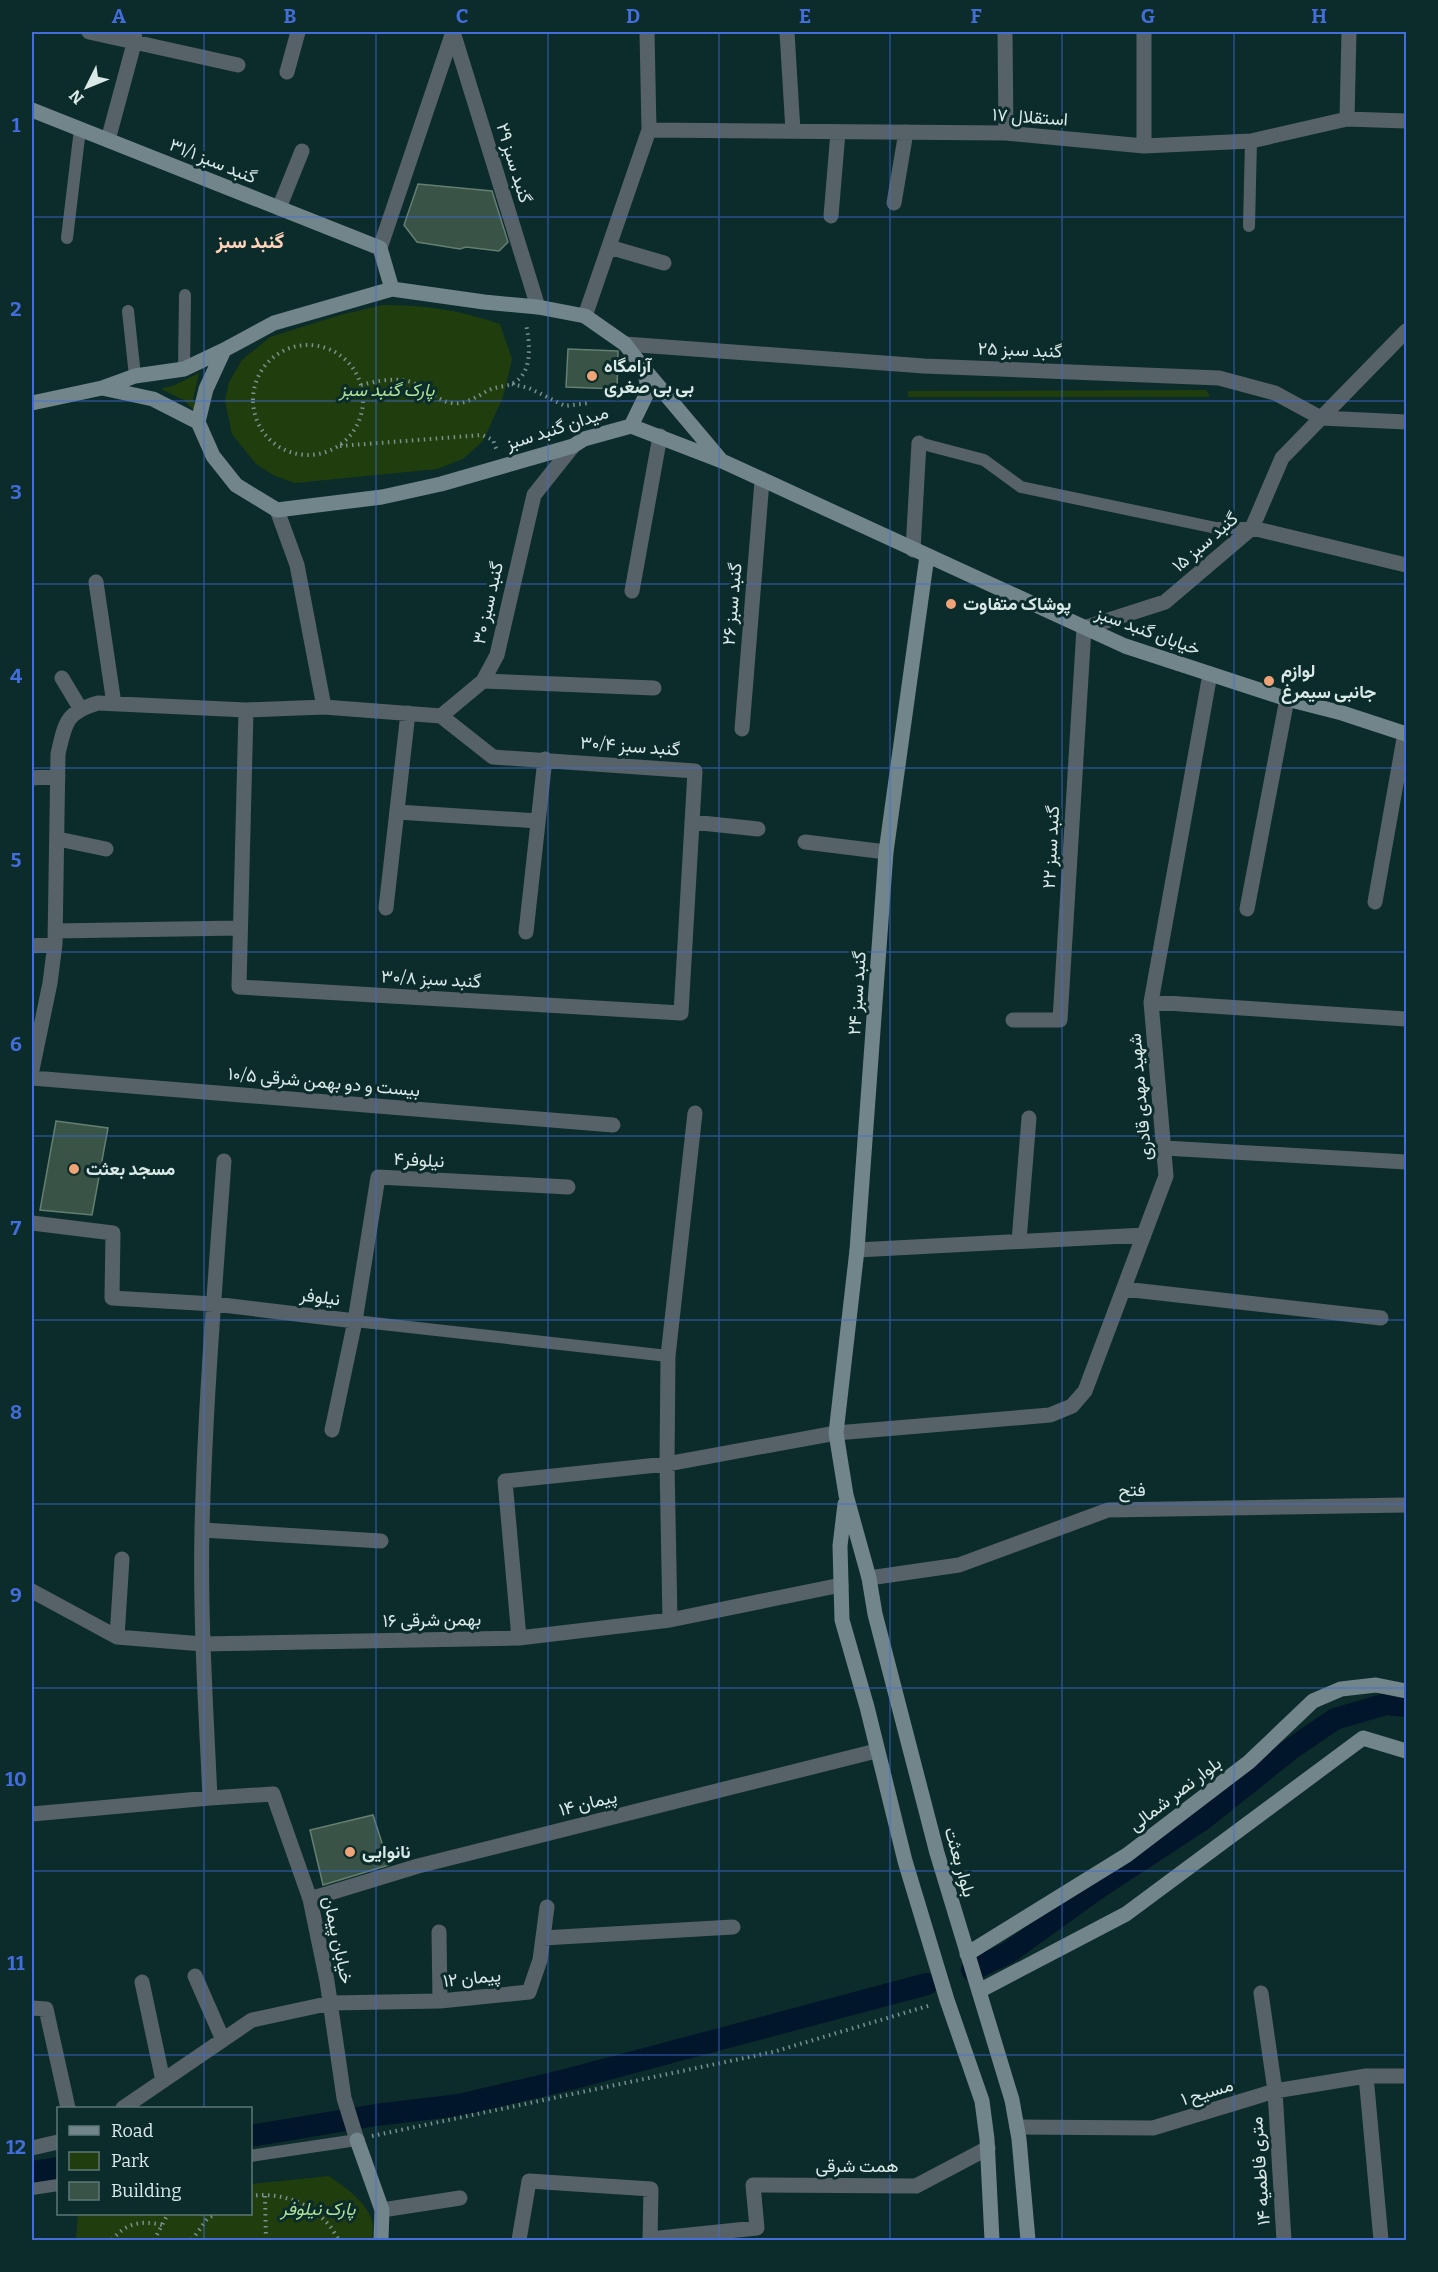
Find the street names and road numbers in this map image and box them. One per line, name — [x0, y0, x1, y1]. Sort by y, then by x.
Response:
street label: استقلال ۱۷ — [991, 103, 1069, 131]
street label: گنبد سبز ۲۹ — [491, 120, 537, 206]
street label: گنبد سبز ۳۱/۱ — [166, 133, 260, 189]
street label: گنبد سبز ۲۵ — [977, 338, 1063, 362]
street label: میدان گنبد سبز — [502, 401, 611, 455]
street label: گنبد سبز ۱۵ — [1167, 507, 1243, 577]
street label: گنبد سبز ۳۰ — [468, 560, 508, 646]
street label: گنبد سبز ۲۶ — [717, 562, 747, 646]
street label: خیابان گنبد سبز — [1092, 602, 1203, 660]
street label: گنبد سبز ۳۰/۴ — [579, 732, 681, 760]
street label: گنبد سبز ۲۲ — [1038, 805, 1064, 889]
street label: گنبد سبز ۲۴ — [843, 950, 871, 1036]
street label: گنبد سبز ۳۰/۸ — [380, 965, 482, 993]
street label: شهید مهدی قادری — [1123, 1032, 1157, 1162]
street label: بیست و دو بهمن شرقی ۱۰/۵ — [227, 1063, 421, 1101]
street label: نیلوفر۴ — [393, 1148, 445, 1172]
street label: نیلوفر — [298, 1283, 341, 1310]
street label: فتح — [1118, 1479, 1146, 1502]
street label: بهمن شرقی ۱۶ — [383, 1608, 481, 1632]
street label: بلوار نصر شمالی — [1124, 1752, 1226, 1836]
street label: پیمان ۱۴ — [557, 1785, 620, 1822]
street label: بلوار بعثت — [940, 1824, 980, 1900]
street label: خیابان پیمان — [317, 1894, 358, 1986]
street label: پیمان ۱۲ — [442, 1964, 502, 1993]
street label: مسیح ۱ — [1178, 2074, 1236, 2111]
street label: ۱۴ متری فاطمیه — [1245, 2116, 1275, 2226]
street label: همت شرقی — [816, 2155, 898, 2177]

